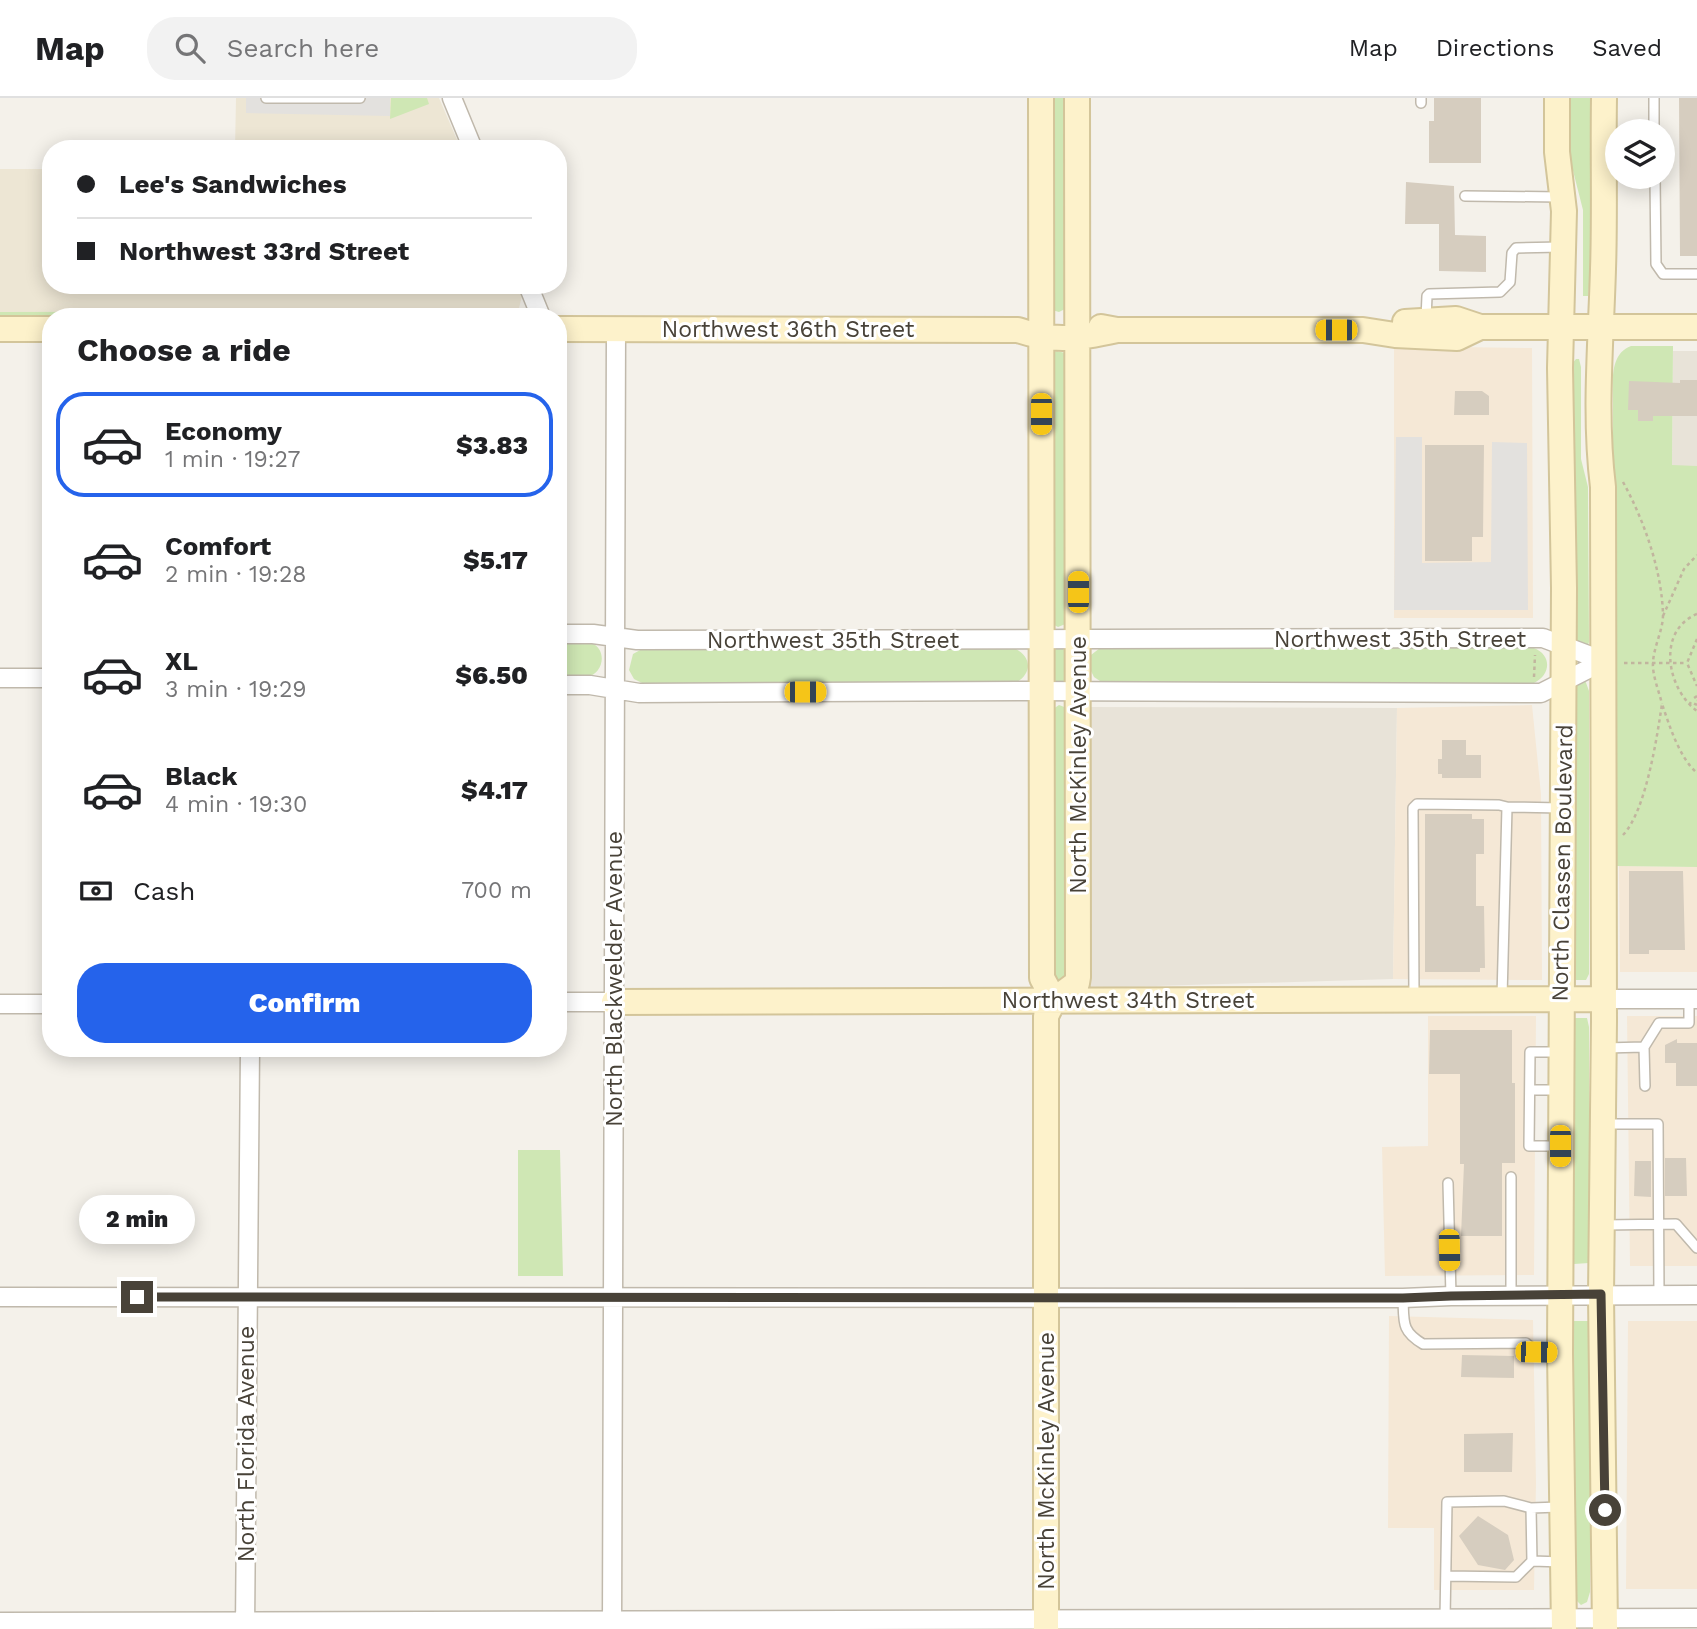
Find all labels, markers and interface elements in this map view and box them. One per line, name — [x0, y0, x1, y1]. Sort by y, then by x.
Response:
search box — [147, 17, 637, 80]
text: Map — [35, 29, 105, 68]
icon: search — [171, 29, 209, 67]
text: Search here — [227, 33, 379, 63]
text: Map — [1349, 34, 1398, 62]
text: Directions — [1436, 34, 1554, 62]
text: Saved — [1592, 34, 1662, 62]
map controls — [1605, 119, 1675, 189]
button: layers — [1605, 119, 1675, 189]
text: Lee's Sandwiches — [119, 169, 347, 199]
text: Northwest 33rd Street — [119, 236, 409, 266]
street label: Northwest 36th Street — [662, 316, 915, 343]
car — [1316, 320, 1358, 341]
text: Choose a ride — [77, 331, 291, 369]
car — [1031, 393, 1052, 435]
icon: car — [81, 413, 144, 476]
text: Economy — [165, 416, 282, 446]
text: $3.83 — [456, 430, 528, 460]
text: 1 min · 19:27 — [165, 446, 300, 473]
icon: car — [81, 528, 144, 591]
text: Comfort — [165, 531, 271, 561]
text: $5.17 — [463, 545, 528, 575]
text: 2 min · 19:28 — [165, 561, 307, 588]
car — [1068, 571, 1089, 613]
street label: Northwest 35th Street — [1274, 626, 1527, 653]
street label: Northwest 35th Street — [707, 627, 960, 654]
street label: North McKinley Avenue — [1065, 636, 1092, 894]
icon: car — [81, 643, 144, 706]
text: XL — [165, 646, 198, 676]
text: $6.50 — [455, 660, 528, 690]
text: 3 min · 19:29 — [165, 676, 307, 703]
car — [785, 682, 827, 703]
street label: North Classen Boulevard — [1547, 724, 1578, 1002]
icon: car — [81, 758, 144, 821]
text: Black — [165, 761, 237, 791]
text: $4.17 — [461, 775, 528, 805]
text: 4 min · 19:30 — [165, 791, 307, 818]
street label: North Blackwelder Avenue — [601, 831, 628, 1127]
icon: cash — [77, 872, 115, 910]
text: Cash — [133, 876, 195, 906]
text: 700 m — [461, 877, 532, 904]
button: Confirm — [77, 963, 532, 1043]
street label: Northwest 34th Street — [1001, 987, 1255, 1014]
car — [1550, 1125, 1571, 1167]
callout: 2 min — [79, 1196, 195, 1244]
text: 2 min — [106, 1206, 168, 1233]
car — [1439, 1229, 1460, 1271]
route end — [121, 1281, 153, 1313]
street label: North Florida Avenue — [233, 1326, 260, 1562]
street label: North McKinley Avenue — [1033, 1332, 1060, 1590]
car — [1515, 1341, 1558, 1363]
route start — [1589, 1494, 1621, 1526]

